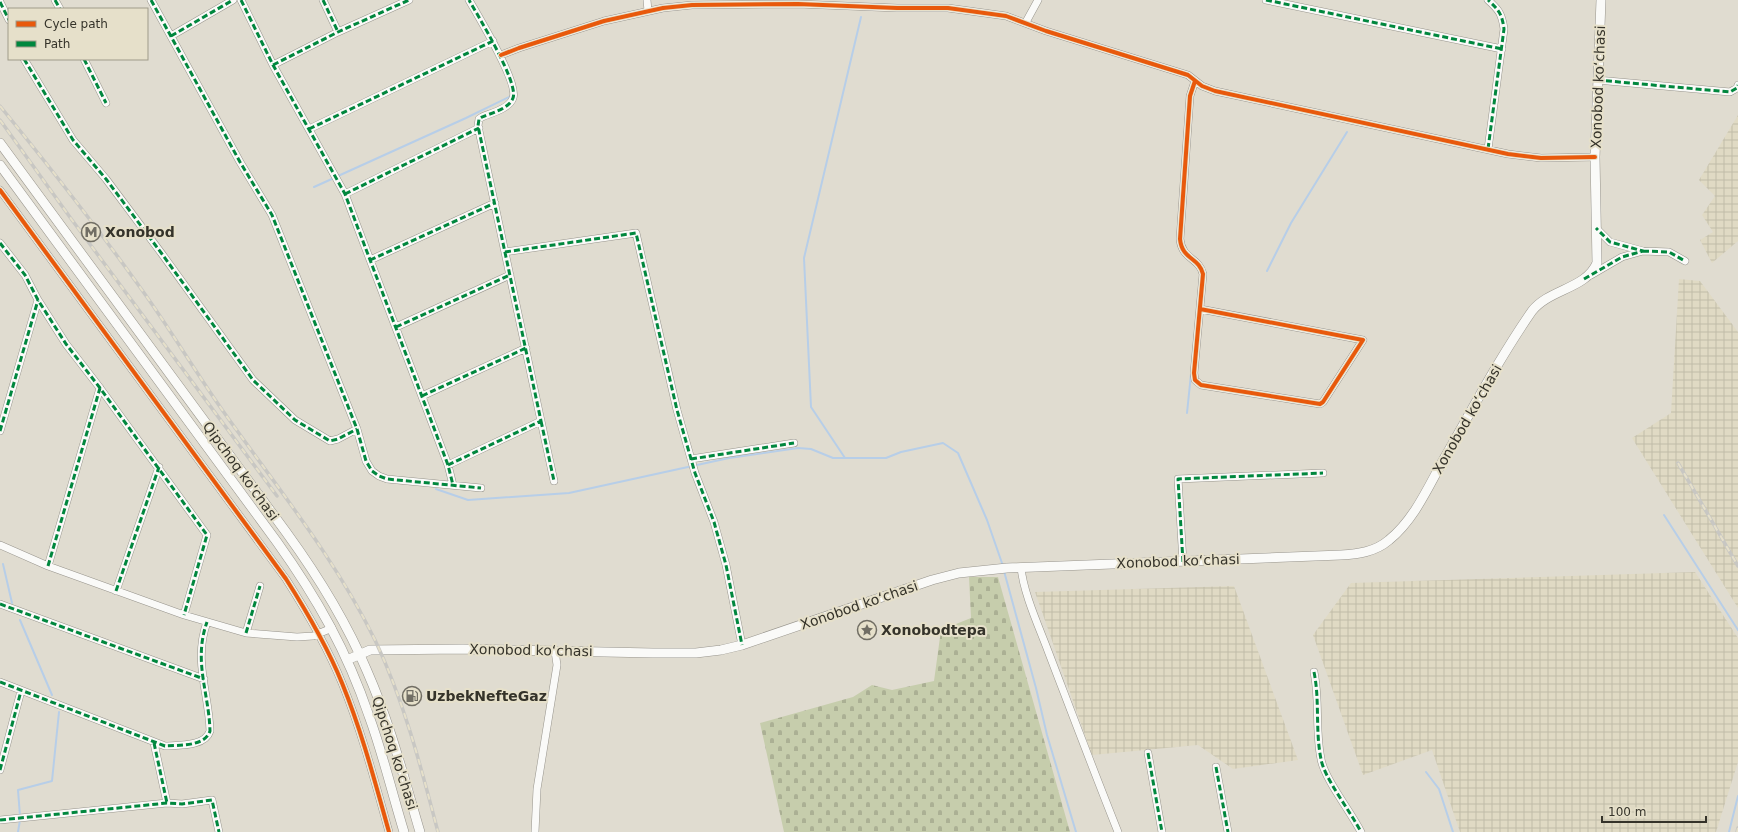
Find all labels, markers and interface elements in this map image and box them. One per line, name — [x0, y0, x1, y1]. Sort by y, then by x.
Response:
legend — [8, 8, 148, 60]
text: Cycle path — [44, 17, 108, 31]
street label: Xonobod koʻchasi — [1588, 25, 1608, 149]
text: Path — [44, 37, 70, 51]
metro station icon: Xonobod — [80, 221, 102, 243]
place label: Xonobod — [105, 224, 175, 240]
street label: Xonobod koʻchasi — [1429, 362, 1505, 476]
street label: Qipchoq ko'chasi — [200, 418, 282, 524]
street label: Xonobod koʻchasi — [1116, 551, 1240, 571]
street label: Xonobod koʻchasi — [798, 577, 920, 633]
place icon: Xonobodtepa — [856, 619, 878, 641]
place label: Xonobodtepa — [881, 622, 986, 638]
street label: Xonobod koʻchasi — [469, 641, 593, 659]
fuel station icon: UzbekNefteGaz — [401, 685, 423, 707]
place label: UzbekNefteGaz — [426, 688, 547, 704]
street label: Qipchoq ko'chasi — [369, 694, 421, 812]
scale bar — [1602, 798, 1706, 824]
text: 100 m — [1608, 805, 1646, 819]

